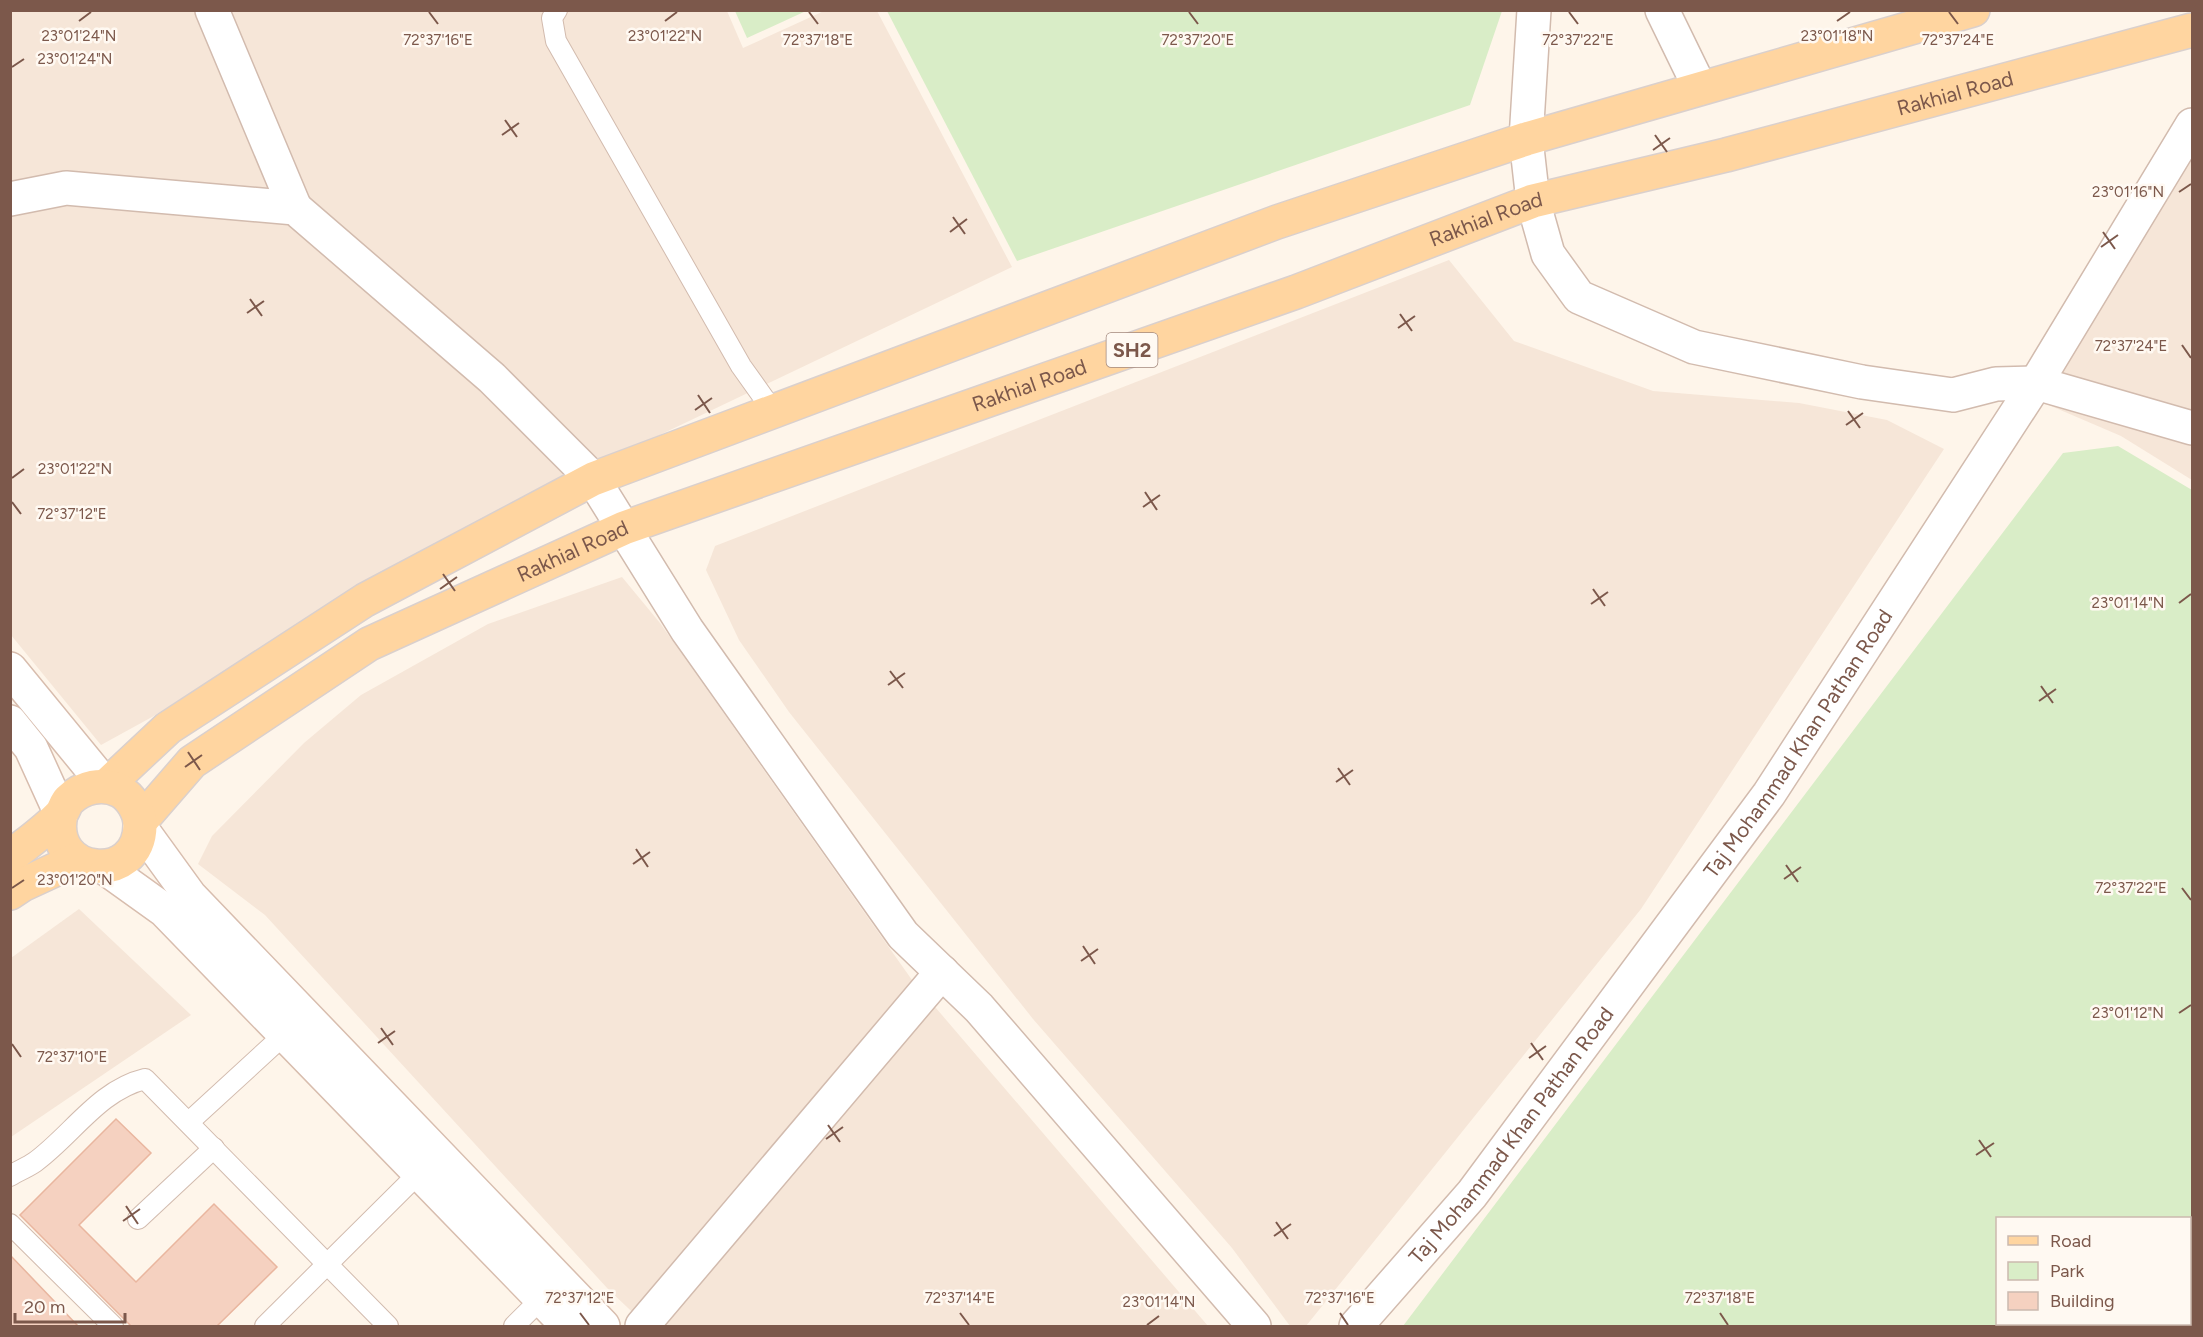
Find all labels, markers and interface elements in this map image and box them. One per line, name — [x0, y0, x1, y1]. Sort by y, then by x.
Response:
text: 23°01'24"N — [41, 27, 117, 45]
text: 23°01'22"N — [628, 27, 702, 45]
text: 23°01'18"N — [1801, 27, 1873, 45]
text: 72°37'16"E — [403, 31, 473, 49]
text: 72°37'18"E — [783, 31, 853, 49]
text: 72°37'20"E — [1162, 31, 1234, 49]
text: 72°37'22"E — [1542, 31, 1614, 49]
text: 72°37'24"E — [1922, 31, 1994, 49]
text: 23°01'24"N — [37, 50, 113, 68]
street label: Rakhial Road — [1894, 65, 2016, 121]
text: 23°01'16"N — [2092, 183, 2164, 201]
street label: Rakhial Road — [1426, 186, 1545, 252]
road number: SH2 — [1106, 333, 1158, 367]
text: 72°37'24"E — [2095, 337, 2167, 355]
street label: Rakhial Road — [969, 354, 1090, 417]
text: 23°01'22"N — [38, 460, 112, 478]
text: 72°37'12"E — [37, 505, 107, 523]
street label: Rakhial Road — [513, 515, 632, 587]
text: 23°01'14"N — [2092, 594, 2164, 612]
street label: Taj Mohammad Khan Pathan Road — [1698, 605, 1898, 882]
text: 23°01'20"N — [37, 871, 113, 889]
text: 72°37'22"E — [2095, 879, 2167, 897]
street label: Taj Mohammad Khan Pathan Road — [1403, 1002, 1619, 1269]
text: 23°01'12"N — [2092, 1004, 2164, 1022]
text: 72°37'10"E — [37, 1048, 107, 1066]
legend — [1996, 1217, 2191, 1325]
text: Road — [2050, 1230, 2091, 1252]
text: Park — [2050, 1260, 2085, 1282]
scale bar — [15, 1286, 124, 1324]
text: 72°37'12"E — [545, 1289, 615, 1307]
text: 72°37'14"E — [925, 1289, 995, 1307]
text: 72°37'16"E — [1305, 1289, 1375, 1307]
text: 72°37'18"E — [1685, 1289, 1755, 1307]
text: Building — [2050, 1290, 2115, 1312]
text: 23°01'14"N — [1123, 1293, 1195, 1311]
text: 20 m — [24, 1296, 65, 1318]

